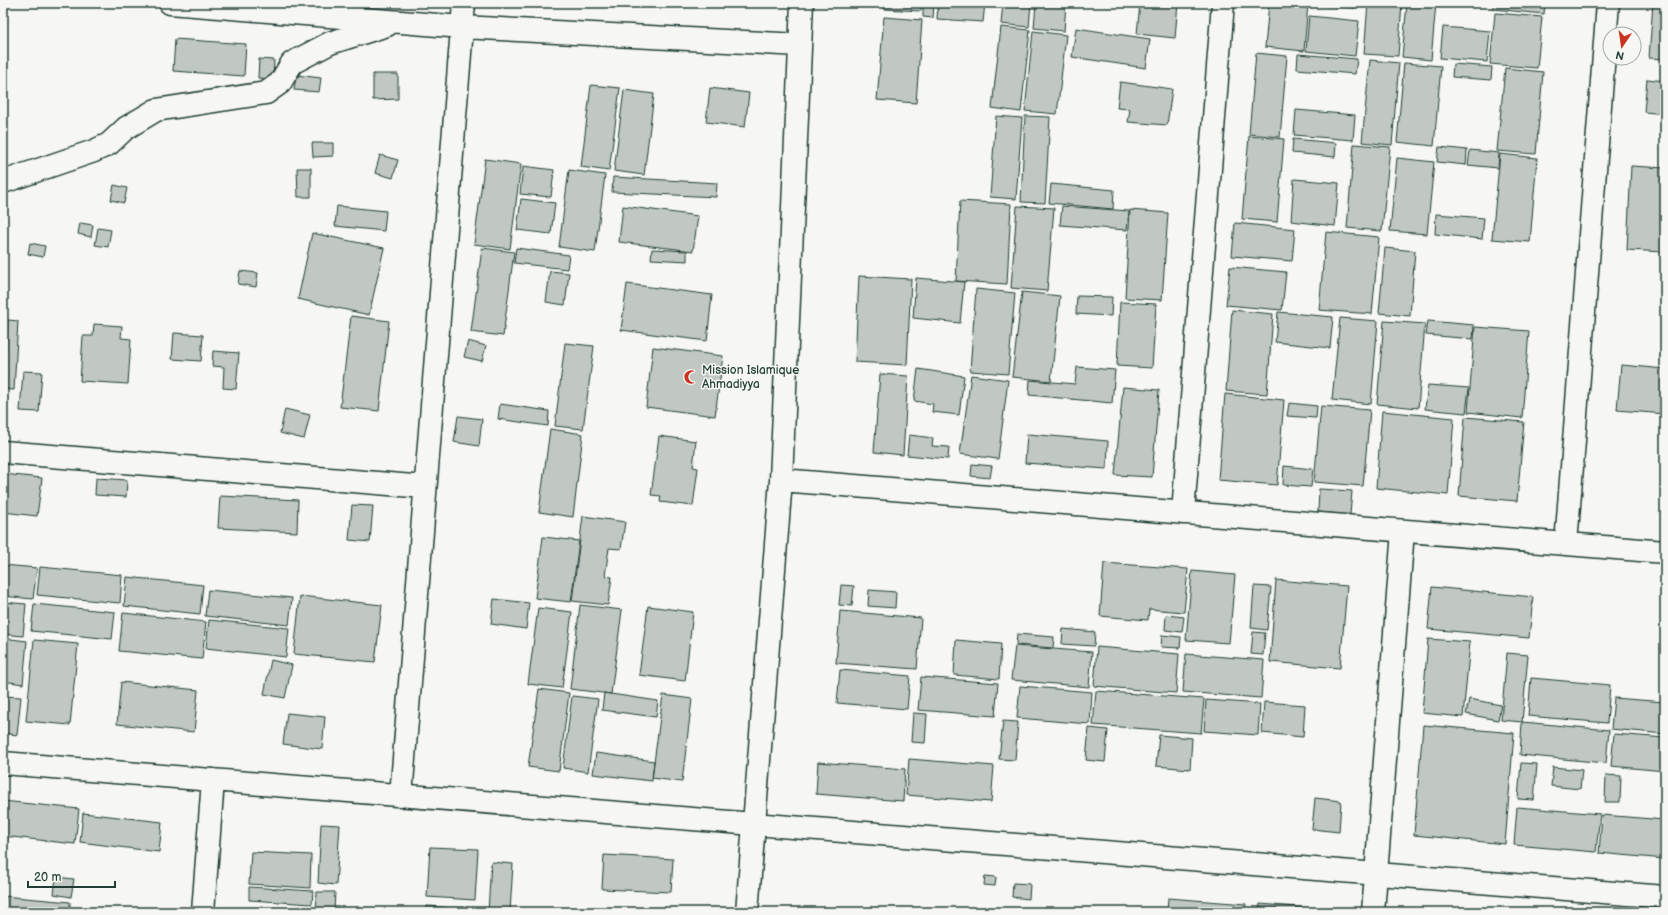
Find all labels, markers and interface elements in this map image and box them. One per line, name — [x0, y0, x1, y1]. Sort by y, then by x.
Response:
north arrow — [1602, 26, 1642, 66]
text: N — [1614, 48, 1625, 63]
place label: Mission Islamique Ahmadiyya — [702, 363, 799, 392]
mosque icon: Mission Islamique Ahmadiyya — [683, 369, 699, 385]
scale bar — [28, 863, 115, 889]
text: 20 m — [34, 870, 61, 885]

